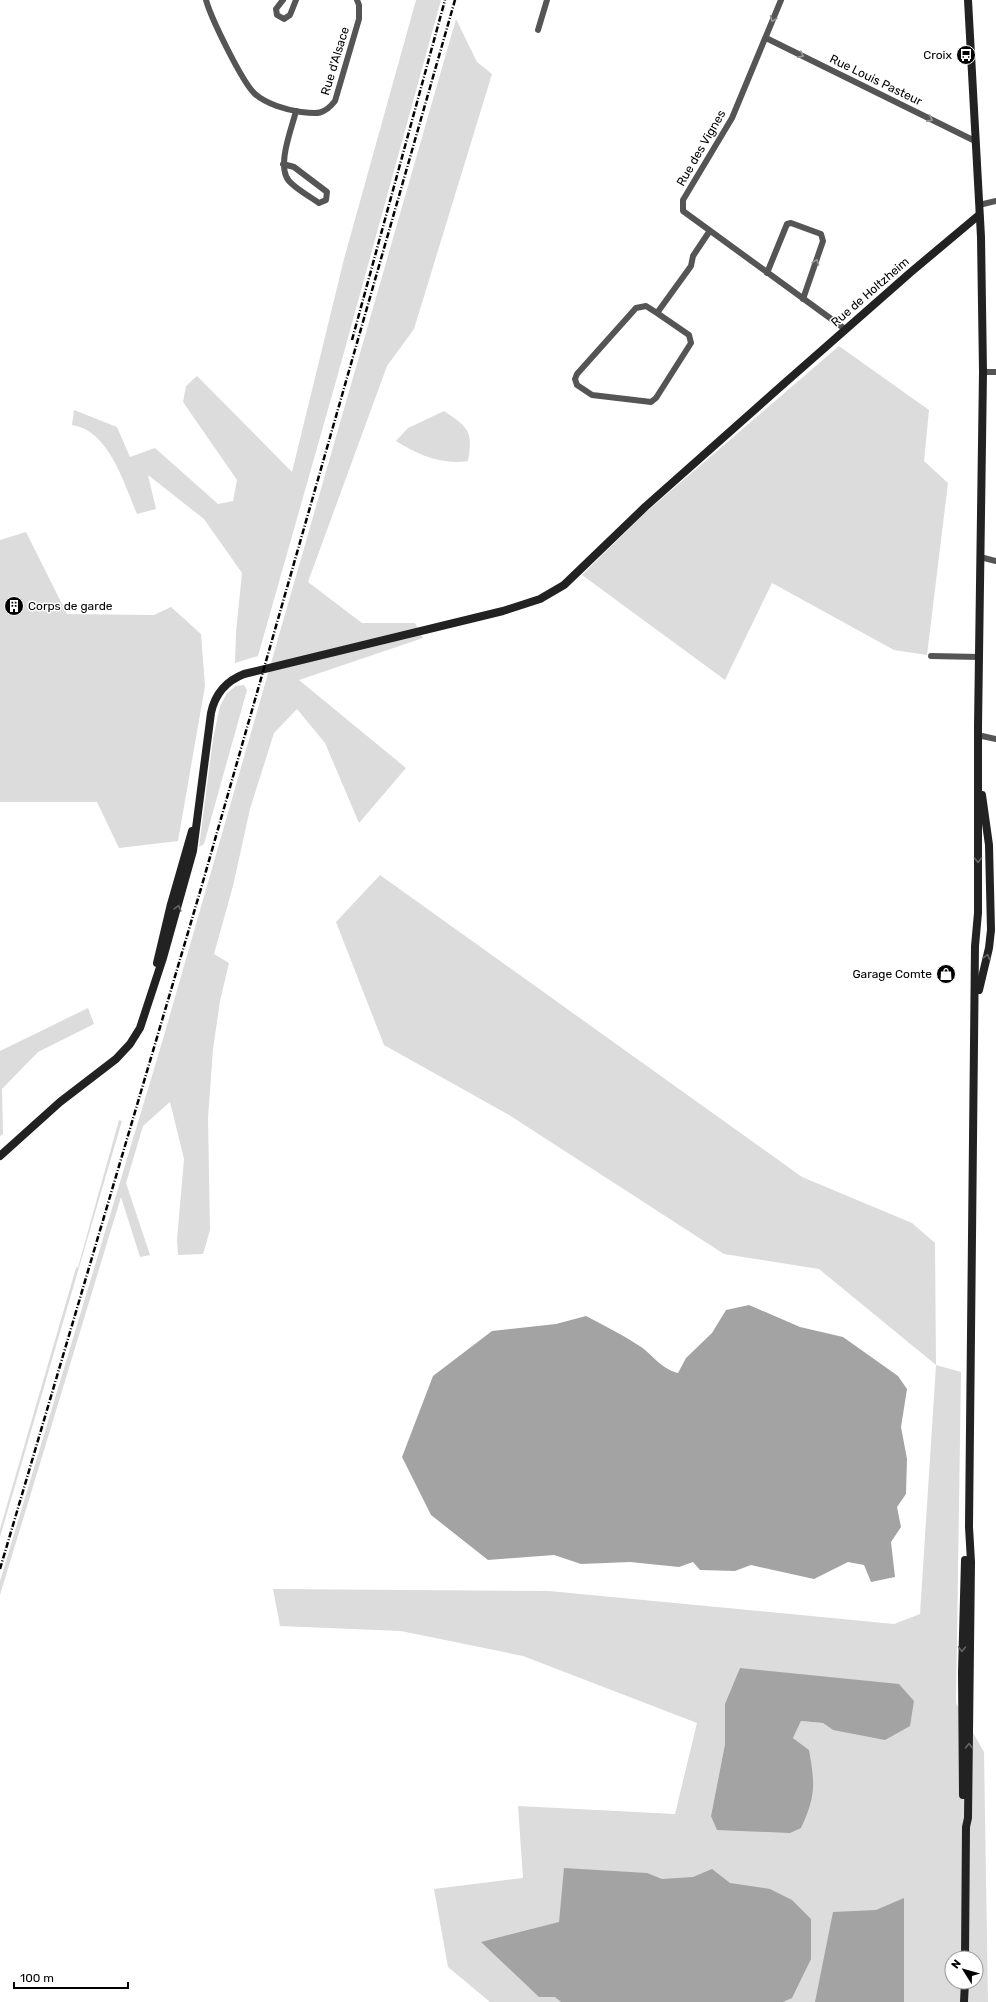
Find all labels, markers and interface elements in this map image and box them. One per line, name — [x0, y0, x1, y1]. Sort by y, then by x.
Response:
one-way arrow — [770, 15, 778, 22]
street label: Rue d'Alsace — [318, 25, 352, 97]
bus stop icon: Croix — [955, 44, 977, 66]
place label: Croix — [923, 48, 953, 62]
one-way arrow — [797, 50, 804, 58]
street label: Rue Louis Pasteur — [828, 52, 925, 109]
street label: Rue des Vignes — [674, 108, 728, 188]
one-way arrow — [926, 114, 933, 122]
street label: Rue de Holtzheim — [828, 254, 912, 330]
one-way arrow — [811, 258, 819, 265]
building icon: Corps de garde — [3, 595, 25, 617]
place label: Corps de garde — [28, 599, 113, 613]
one-way arrow — [974, 857, 982, 863]
one-way arrow — [173, 905, 182, 912]
one-way arrow — [982, 953, 991, 960]
shop icon: Garage Comte — [935, 963, 957, 985]
place label: Garage Comte — [852, 967, 932, 981]
one-way arrow — [958, 1646, 966, 1652]
one-way arrow — [965, 1743, 973, 1749]
north arrow — [944, 1950, 984, 1990]
text: N — [949, 1957, 964, 1971]
scale bar — [14, 1964, 128, 1990]
text: 100 m — [20, 1971, 54, 1985]

